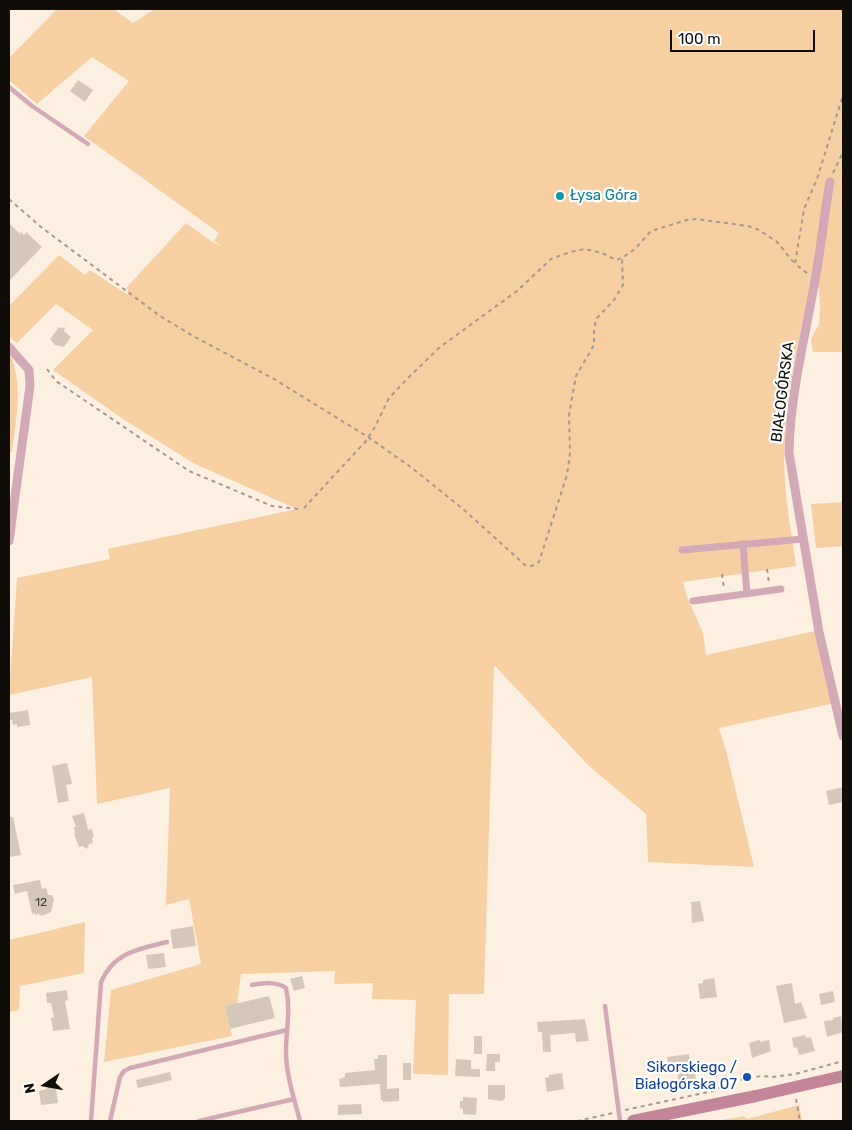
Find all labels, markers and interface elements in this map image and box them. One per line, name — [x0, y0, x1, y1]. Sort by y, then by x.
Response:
scale bar — [672, 20, 817, 52]
text: 100 m — [678, 30, 720, 48]
place label: Łysa Góra — [570, 187, 637, 205]
marker: Łysa Góra — [554, 190, 566, 202]
street label: BIAŁOGÓRSKA — [768, 341, 798, 443]
house number: 12 — [35, 896, 47, 910]
place label: Sikorskiego / Białogórska 07 — [635, 1059, 737, 1094]
north arrow — [20, 1060, 70, 1110]
marker: Sikorskiego / Białogórska 07 — [741, 1071, 753, 1083]
text: N — [20, 1082, 39, 1095]

